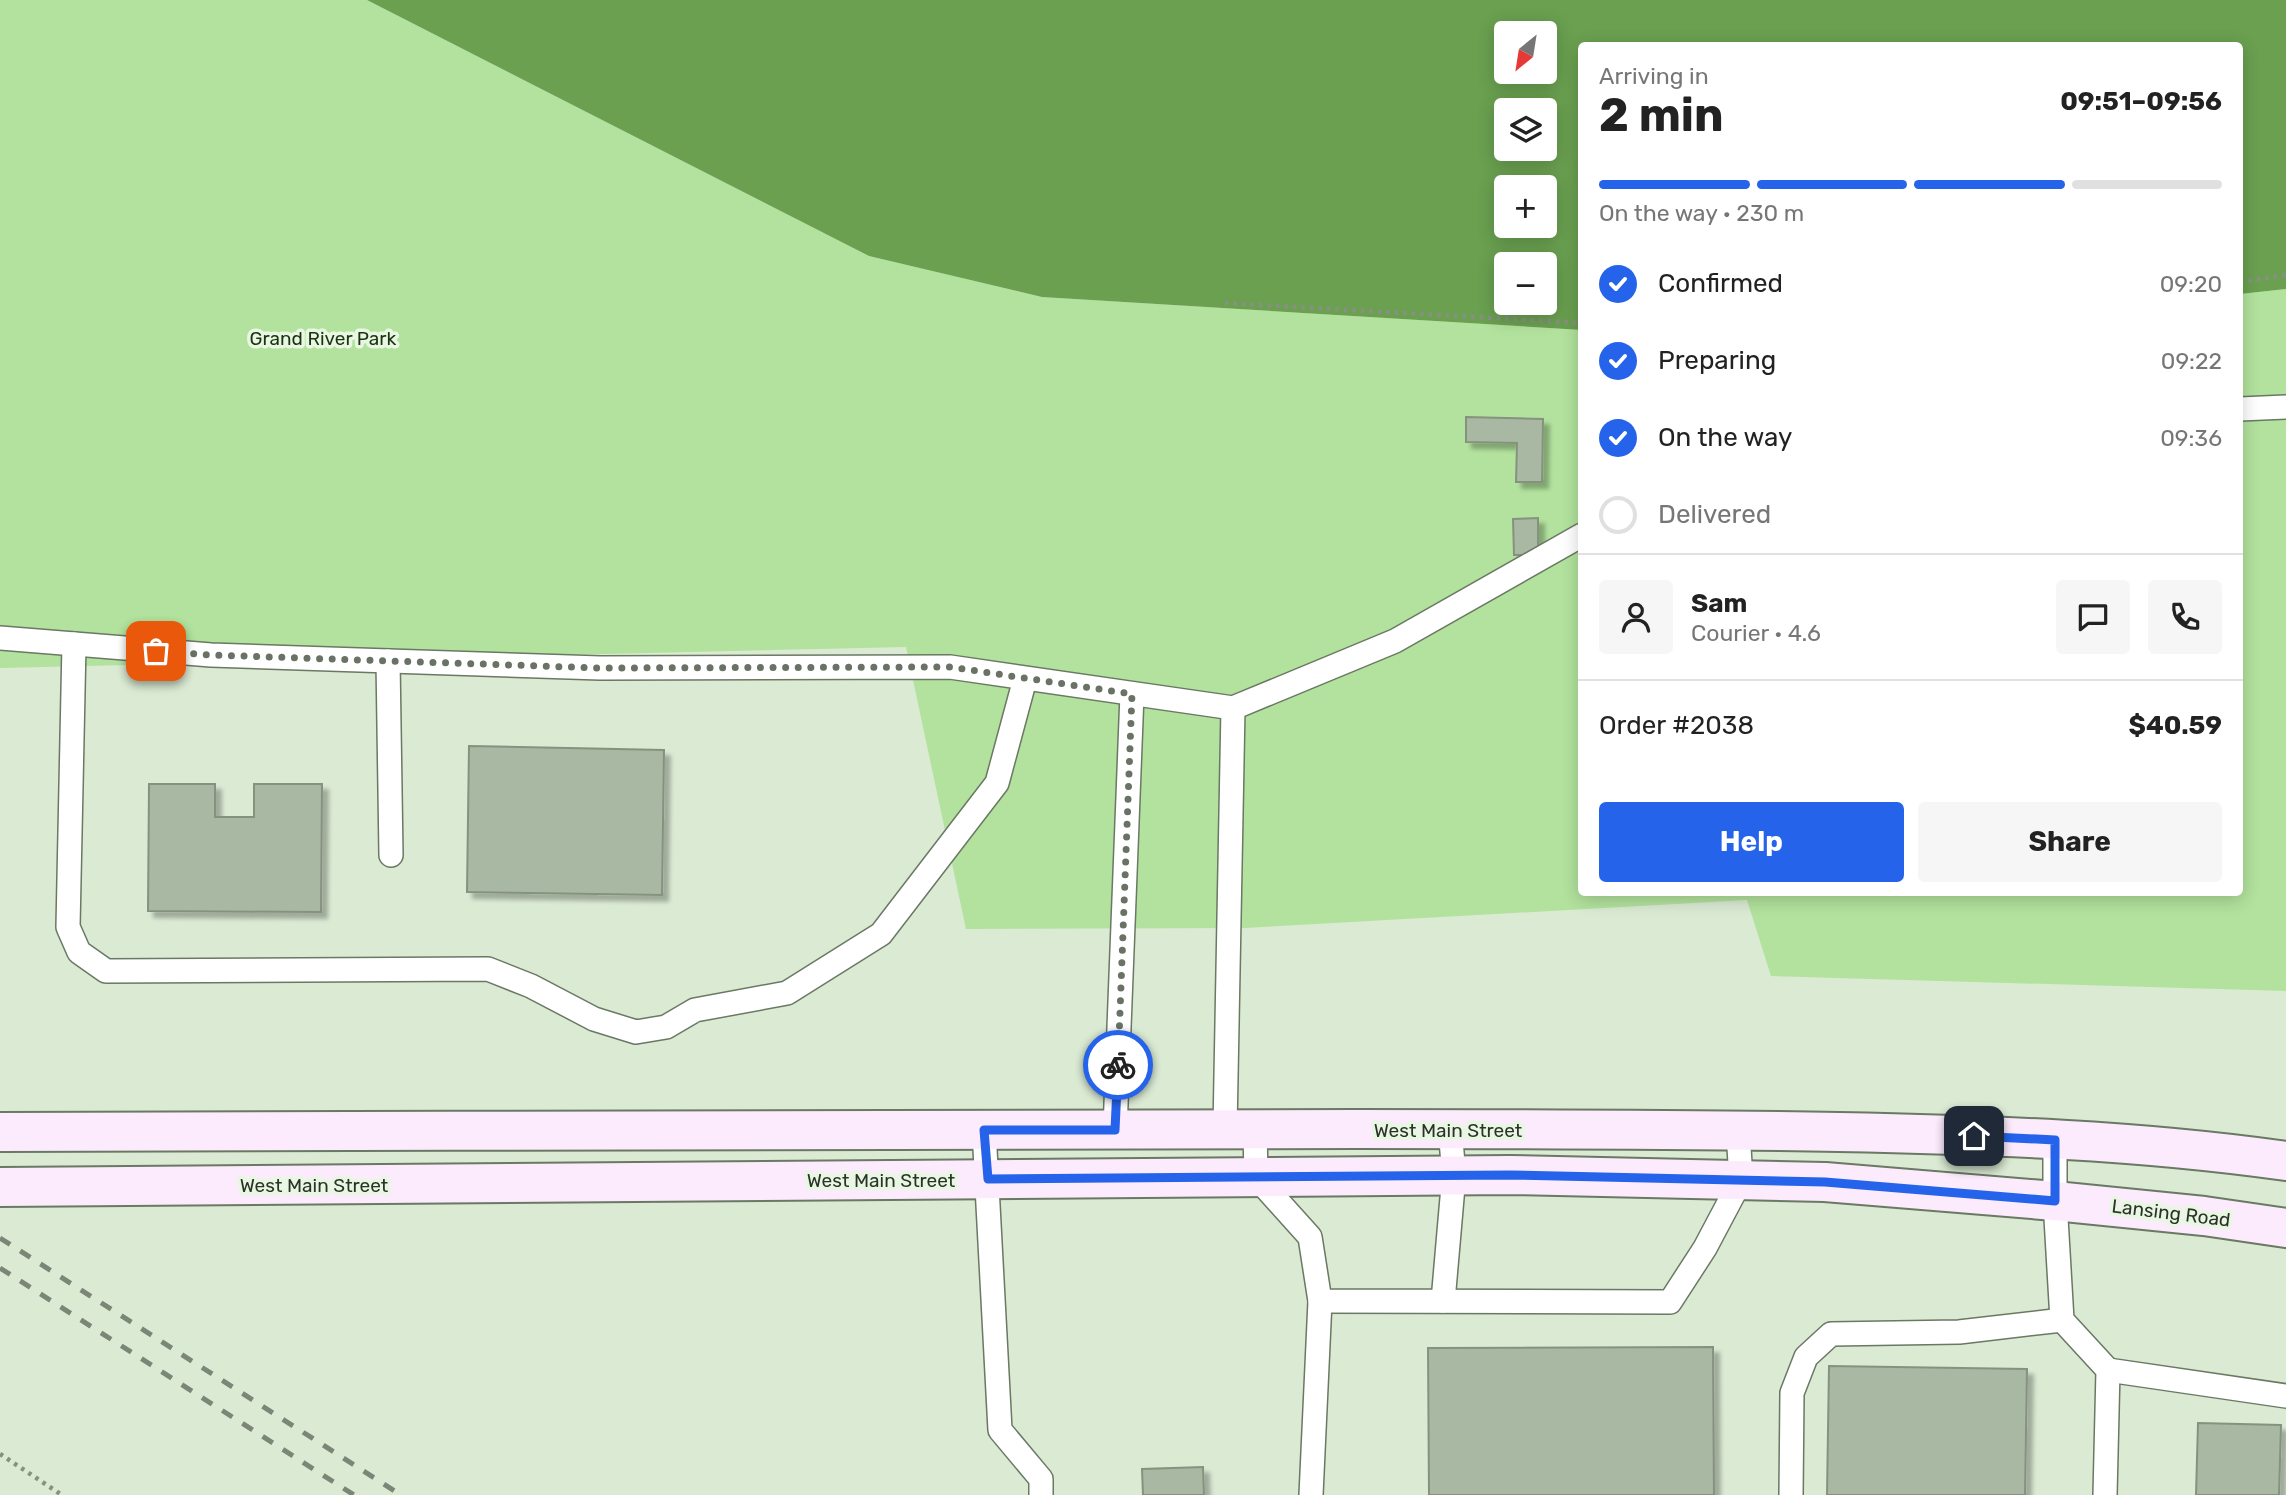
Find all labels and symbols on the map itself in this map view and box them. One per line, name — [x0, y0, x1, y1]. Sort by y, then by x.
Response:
north arrow — [1494, 21, 1558, 84]
park label: Grand River Park — [250, 327, 397, 350]
pin — [126, 621, 186, 681]
courier — [1083, 1030, 1153, 1100]
pin — [1944, 1106, 2004, 1166]
street label: West Main Street — [1374, 1119, 1523, 1142]
street label: West Main Street — [807, 1169, 956, 1192]
street label: West Main Street — [240, 1174, 389, 1197]
street label: Lansing Road — [2110, 1194, 2232, 1232]

